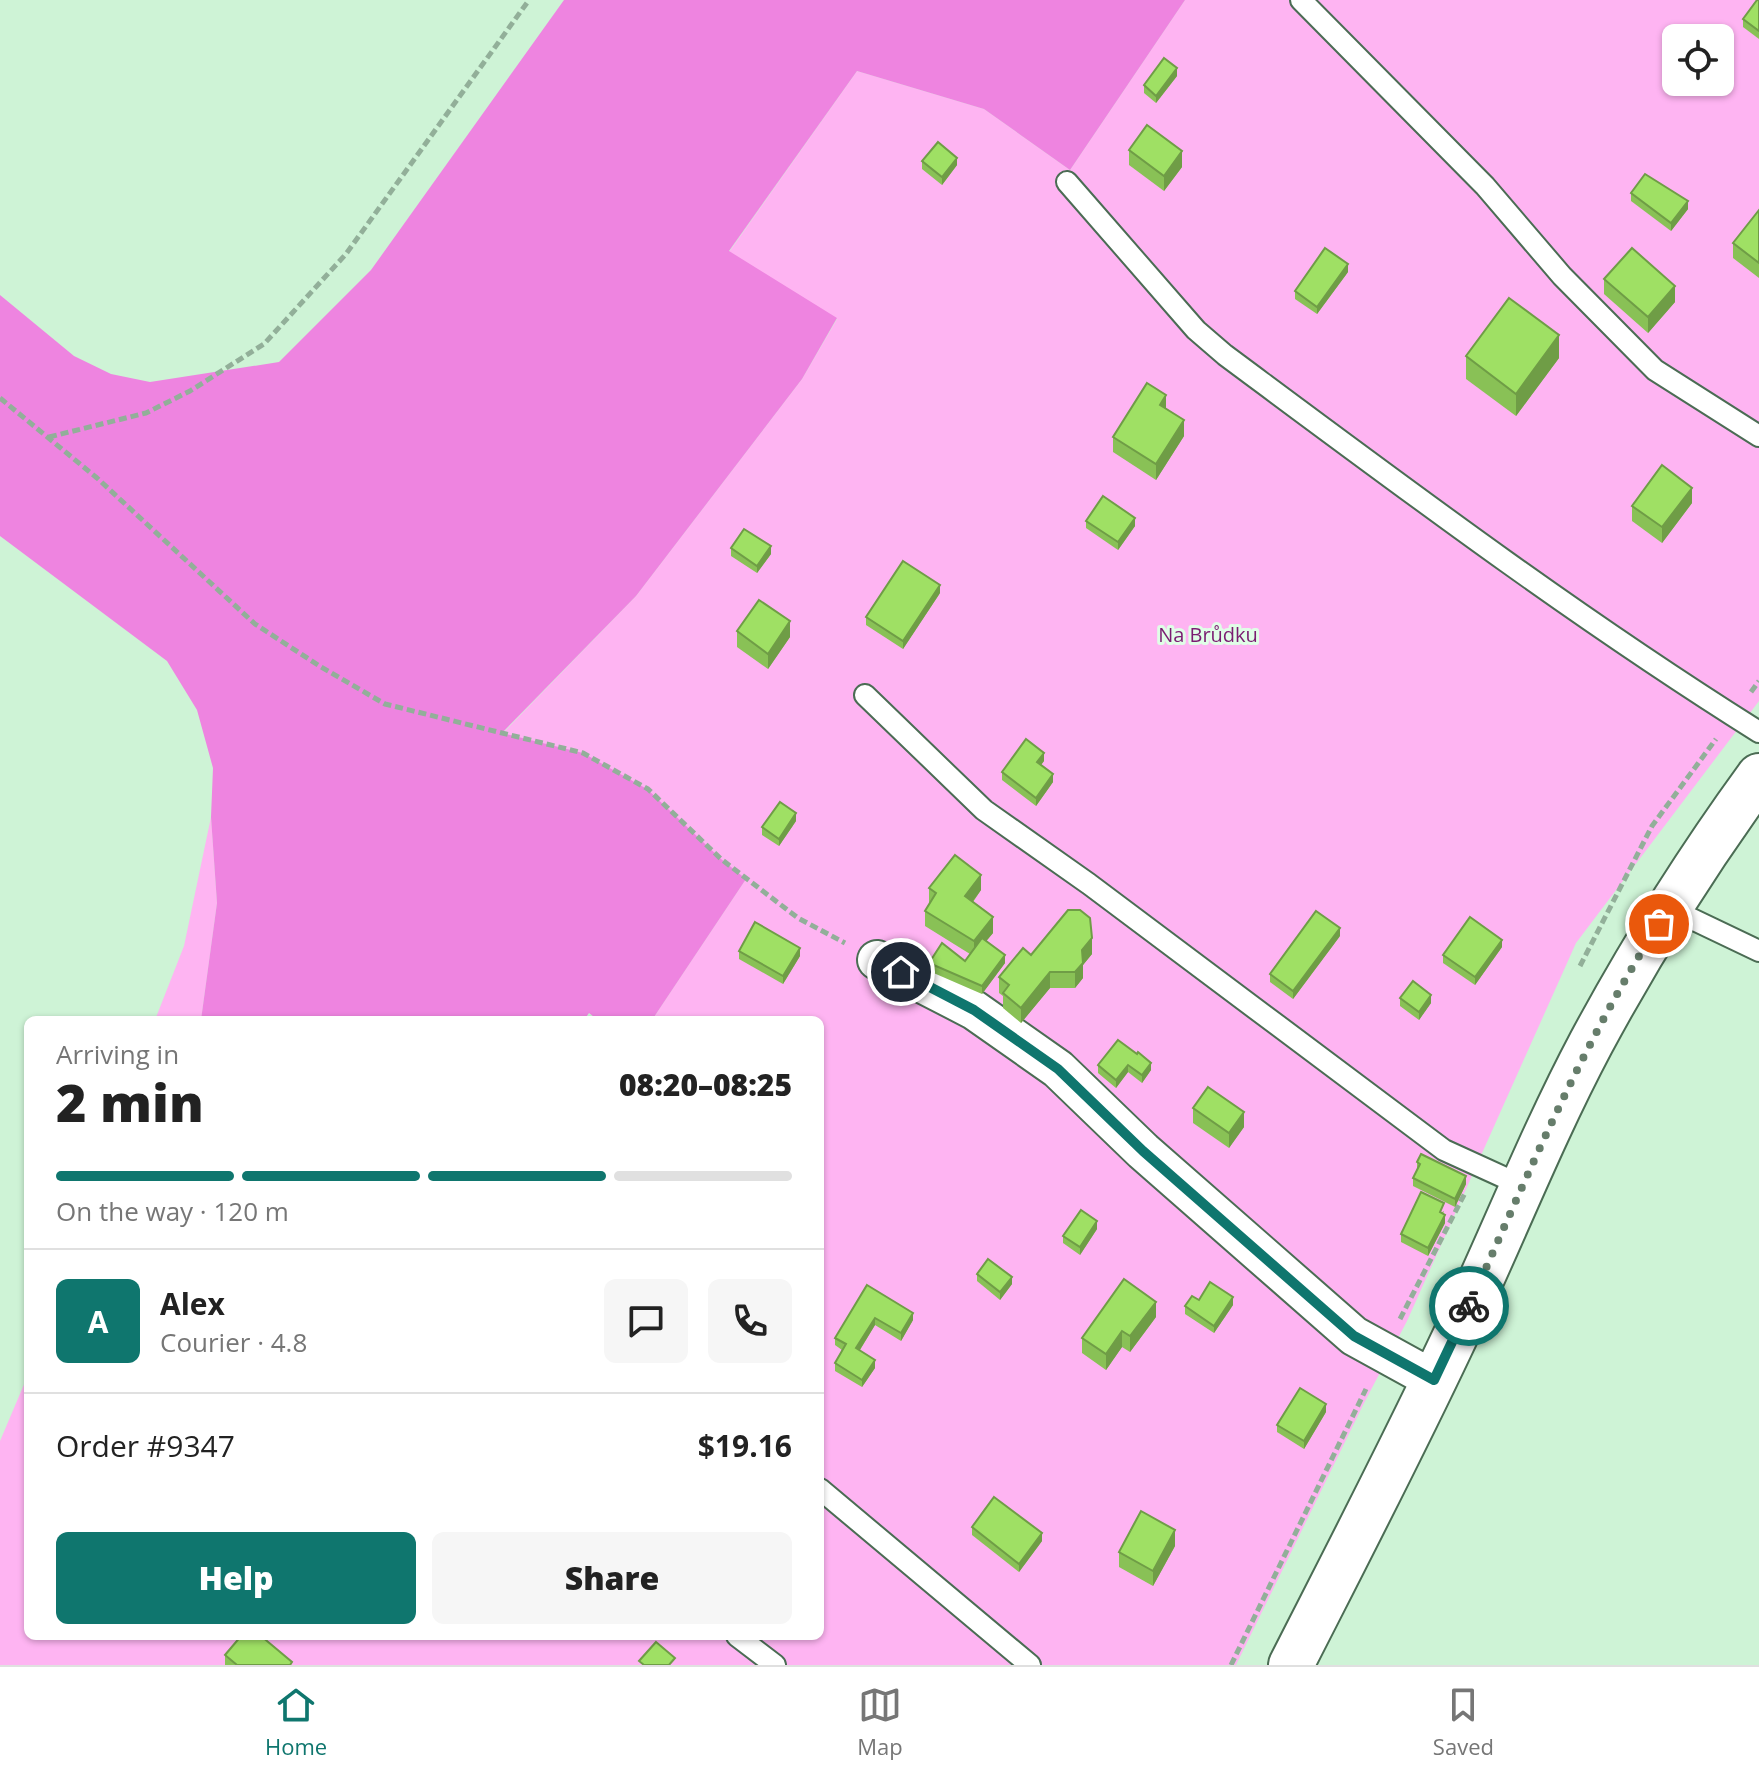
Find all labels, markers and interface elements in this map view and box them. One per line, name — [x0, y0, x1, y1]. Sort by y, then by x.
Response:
map controls — [1662, 24, 1734, 96]
button: locate — [1662, 24, 1734, 96]
park label: Na Brůdku — [1158, 621, 1258, 648]
pin — [1625, 890, 1693, 958]
icon: bag — [1637, 902, 1681, 946]
pin — [867, 938, 935, 1006]
icon: home — [879, 950, 923, 994]
text: Arriving in — [56, 1036, 179, 1072]
text: 08:20–08:25 — [619, 1064, 792, 1105]
text: 2 min — [56, 1066, 204, 1137]
text: On the way · 120 m — [56, 1193, 289, 1229]
courier — [1429, 1266, 1509, 1346]
button: chat — [604, 1279, 688, 1363]
button: phone — [708, 1279, 792, 1363]
text: Alex — [160, 1283, 225, 1324]
icon: bike — [1447, 1284, 1491, 1328]
text: A — [88, 1301, 108, 1342]
text: Courier · 4.8 — [160, 1324, 307, 1360]
text: Order #9347 — [56, 1425, 235, 1466]
text: $19.16 — [698, 1425, 792, 1466]
button: Help — [56, 1532, 416, 1624]
button: Share — [432, 1532, 792, 1624]
tab: Home — [265, 1683, 327, 1761]
tab: Map — [857, 1683, 903, 1761]
tab: Saved — [1433, 1683, 1494, 1761]

